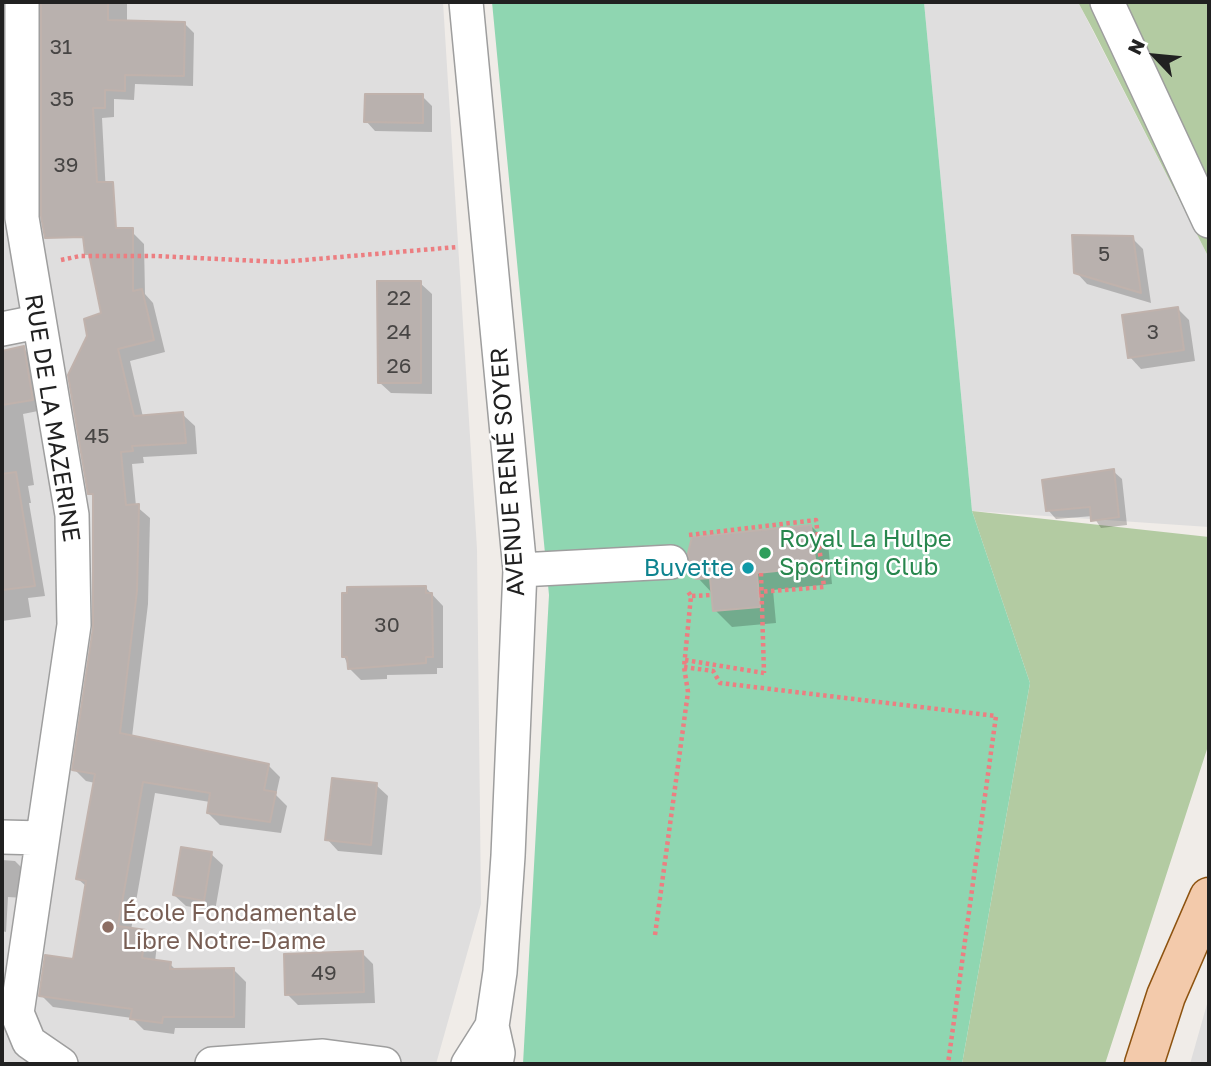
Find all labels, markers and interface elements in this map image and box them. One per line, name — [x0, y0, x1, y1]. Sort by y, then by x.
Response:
north arrow — [1120, 21, 1190, 91]
house number: 31 — [50, 34, 72, 60]
text: N — [1122, 35, 1149, 58]
house number: 35 — [50, 86, 74, 112]
house number: 39 — [54, 152, 78, 178]
house number: 5 — [1098, 241, 1110, 267]
house number: 22 — [387, 285, 411, 311]
street label: RUE DE LA MAZERINE — [18, 292, 86, 544]
house number: 24 — [387, 319, 411, 345]
house number: 3 — [1147, 319, 1159, 345]
street label: AVENUE RENÉ SOYER — [485, 346, 531, 598]
house number: 26 — [387, 353, 411, 379]
house number: 45 — [85, 423, 109, 449]
place label: Royal La Hulpe Sporting Club — [779, 525, 952, 581]
marker: Royal La Hulpe Sporting Club — [757, 545, 773, 561]
place label: Buvette — [644, 554, 734, 582]
marker: Buvette — [740, 560, 756, 576]
house number: 30 — [374, 612, 400, 638]
place label: École Fondamentale Libre Notre-Dame — [122, 899, 357, 955]
marker: École Fondamentale Libre Notre-Dame — [100, 919, 116, 935]
house number: 49 — [311, 960, 337, 986]

